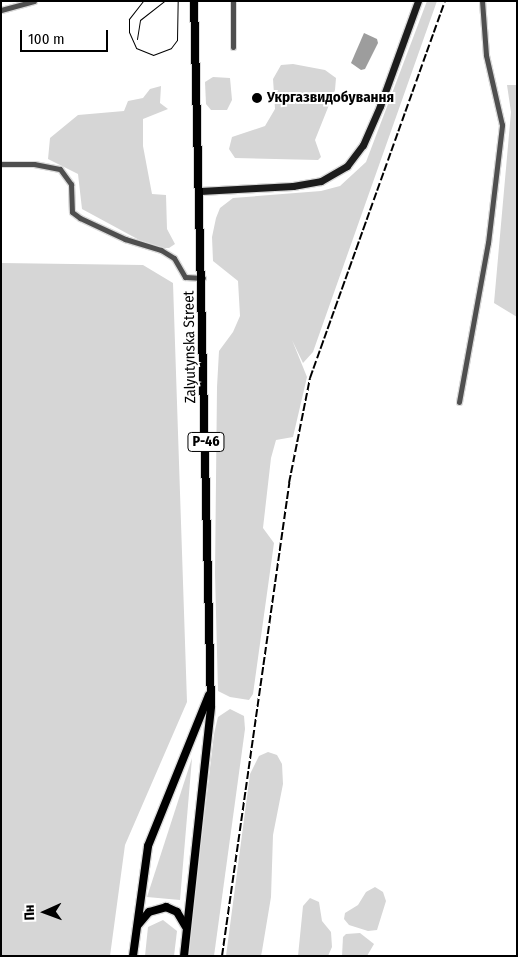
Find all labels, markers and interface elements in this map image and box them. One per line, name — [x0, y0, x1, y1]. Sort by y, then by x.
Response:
scale bar — [22, 20, 110, 52]
text: 100 m — [28, 30, 65, 48]
place label: Укргазвидобування — [267, 89, 394, 107]
marker: Укргазвидобування — [251, 92, 263, 104]
street label: Zalyutynska Street — [180, 290, 200, 404]
road number: Р-46 — [187, 431, 225, 454]
north arrow — [20, 887, 70, 937]
text: Пн — [21, 904, 38, 921]

